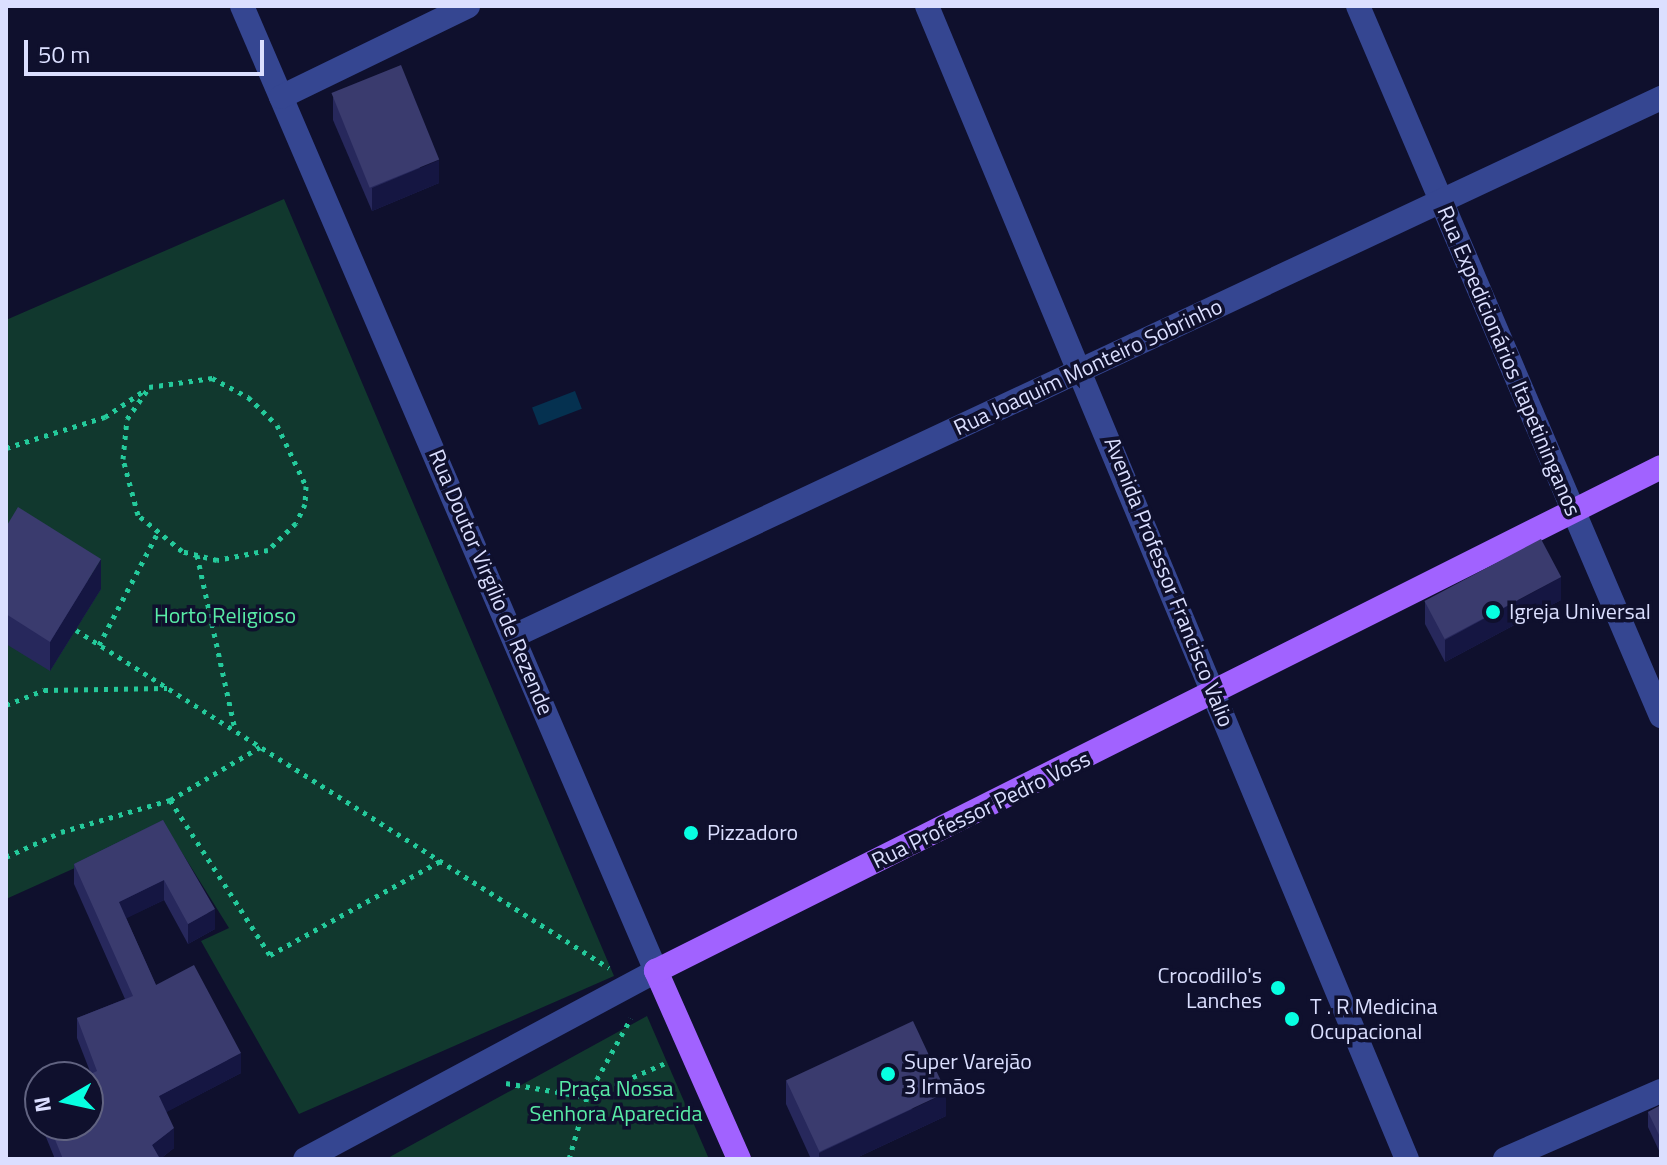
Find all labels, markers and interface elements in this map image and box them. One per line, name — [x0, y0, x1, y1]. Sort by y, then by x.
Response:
scale bar — [28, 24, 268, 74]
text: 50 m — [38, 36, 90, 72]
street label: Rua Expedicionários Itapetininganos — [1432, 202, 1586, 520]
street label: Rua Joaquim Monteiro Sobrinho — [950, 293, 1226, 441]
street label: Avenida Professor Francisco Valio — [1099, 433, 1239, 731]
street label: Rua Doutor Virgílio de Rezende — [423, 445, 559, 719]
place label: Igreja Universal — [1509, 599, 1651, 625]
park label: Horto Religioso — [154, 603, 296, 629]
marker: Igreja Universal — [1484, 603, 1502, 621]
street label: Rua Professor Pedro Voss — [868, 746, 1094, 874]
place label: Pizzadoro — [707, 820, 798, 846]
marker: Pizzadoro — [682, 824, 700, 842]
place label: Crocodillo's Lanches — [1157, 962, 1262, 1014]
marker: Crocodillo's Lanches — [1269, 979, 1287, 997]
place label: T . R Medicina Ocupacional — [1310, 993, 1438, 1044]
marker: T . R Medicina Ocupacional — [1281, 1008, 1303, 1030]
place label: Super Varejão 3 Irmãos — [904, 1048, 1032, 1100]
north arrow — [24, 1061, 104, 1141]
marker: Super Varejão 3 Irmãos — [879, 1065, 897, 1083]
park label: Praça Nossa Senhora Aparecida — [529, 1075, 703, 1126]
text: N — [24, 1094, 60, 1115]

